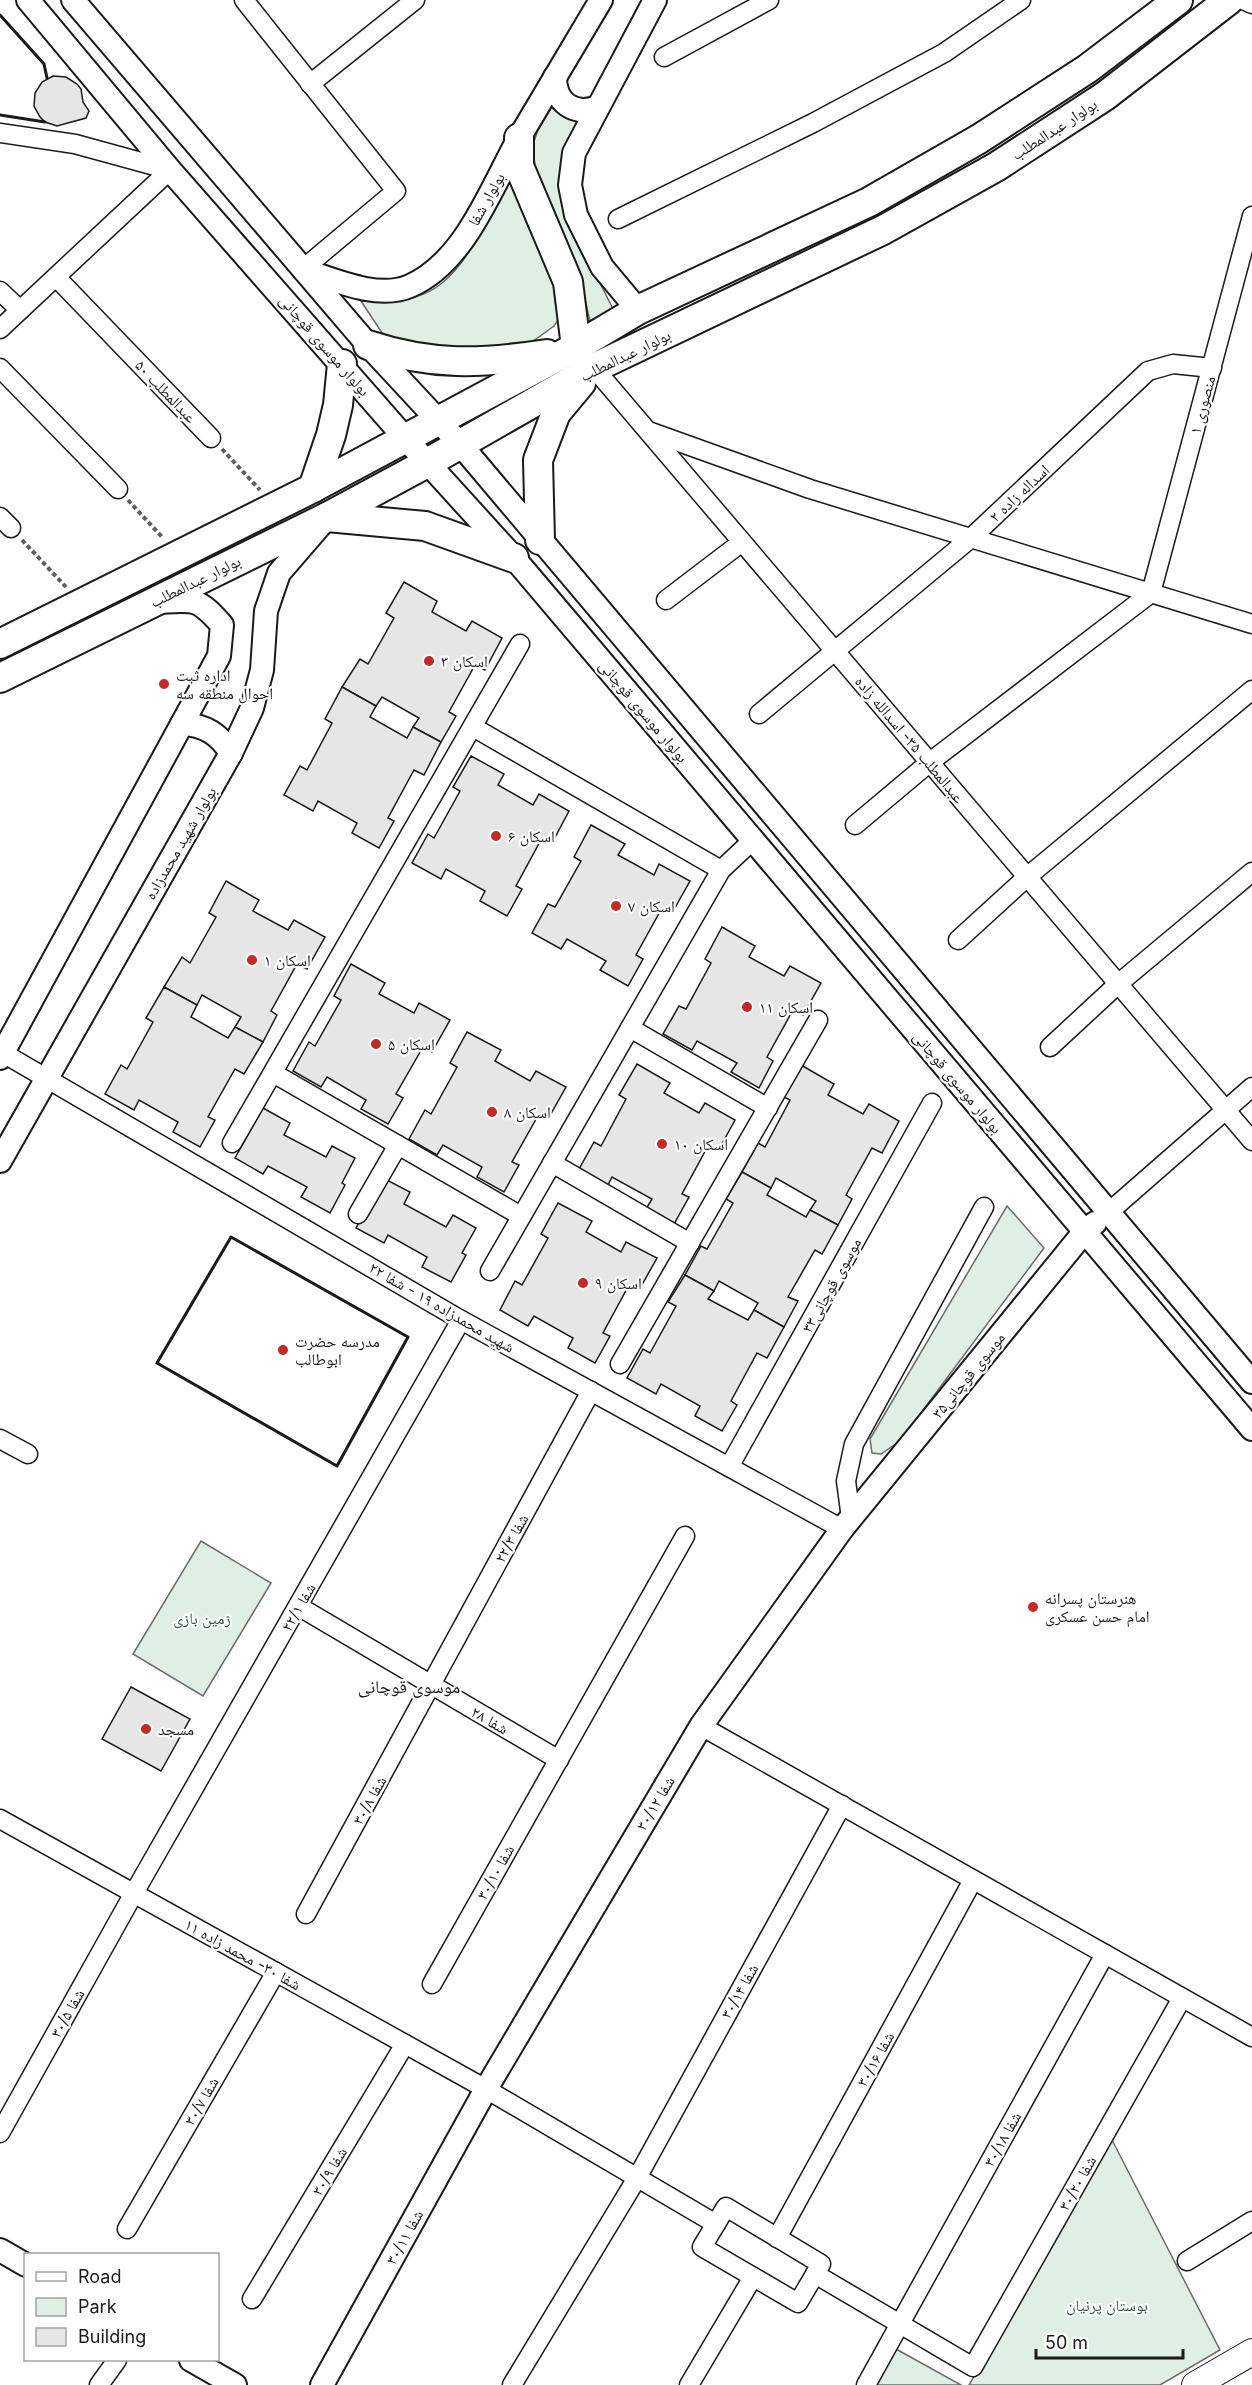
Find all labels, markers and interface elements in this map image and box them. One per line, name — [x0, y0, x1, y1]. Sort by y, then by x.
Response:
street label: بولوار عبدالمطلب — [1007, 94, 1101, 164]
street label: بولوار شفا — [463, 169, 509, 229]
street label: بولوار موسوی قوچانی — [275, 290, 375, 401]
street label: بولوار عبدالمطلب — [576, 324, 674, 386]
street label: عبدالمطلب ۵۰ — [131, 355, 201, 427]
street label: منصوری ۱ — [1185, 374, 1220, 437]
street label: اسداله زاده ۲ — [985, 460, 1053, 526]
street label: بولوار عبدالمطلب — [146, 550, 244, 612]
place label: اسکان ۳ — [441, 651, 488, 672]
marker: اسکان ۳ — [422, 654, 436, 668]
street label: بولوار موسوی قوچانی — [594, 655, 693, 767]
place label: اداره ثبت احوال منطقه سه — [176, 665, 273, 704]
street label: عبدالمطلب ۳۵- اسدالله زاده — [851, 671, 969, 807]
marker: اداره ثبت احوال منطقه سه — [157, 677, 171, 691]
street label: بولوار شهید محمدزاده — [140, 783, 220, 903]
place label: اسکان ۶ — [508, 826, 555, 847]
marker: اسکان ۶ — [489, 829, 503, 843]
place label: اسکان ۷ — [628, 896, 675, 917]
marker: اسکان ۷ — [609, 899, 623, 913]
place label: اسکان ۱ — [264, 950, 311, 971]
marker: اسکان ۱ — [245, 953, 259, 967]
place label: اسکان ۱۱ — [759, 997, 813, 1018]
marker: اسکان ۱۱ — [740, 1000, 754, 1014]
street label: بولوار موسوی قوچانی — [908, 1026, 1007, 1138]
place label: اسکان ۵ — [388, 1034, 435, 1055]
marker: اسکان ۵ — [369, 1037, 383, 1051]
place label: اسکان ۸ — [504, 1102, 551, 1123]
marker: اسکان ۸ — [485, 1105, 499, 1119]
place label: اسکان ۱۰ — [674, 1134, 728, 1155]
marker: اسکان ۱۰ — [655, 1137, 669, 1151]
street label: موسوی قوچانی۳۳ — [797, 1234, 866, 1336]
street label: شهید محمدزاده ۱۹ - شفا ۲۲ — [366, 1257, 518, 1357]
place label: اسکان ۹ — [595, 1273, 642, 1294]
marker: اسکان ۹ — [576, 1276, 590, 1290]
street label: موسوی قوچانی۳۵ — [927, 1328, 1010, 1423]
place label: مدرسه حضرت ابوطالب — [295, 1331, 380, 1369]
marker: مدرسه حضرت ابوطالب — [276, 1343, 290, 1357]
street label: شفا ۲۲/۳ — [490, 1510, 532, 1566]
street label: ۲۲/۱ شفا — [276, 1579, 320, 1635]
place label: هنرستان پسرانه امام حسن عسکری — [1045, 1588, 1150, 1627]
marker: هنرستان پسرانه امام حسن عسکری — [1026, 1600, 1040, 1614]
park label: زمین بازی — [173, 1608, 231, 1629]
district label: موسوی قوچانی — [358, 1676, 460, 1698]
street label: شفا ۲۸ — [468, 1701, 512, 1739]
place label: مسجد — [158, 1719, 194, 1739]
marker: مسجد — [139, 1722, 153, 1736]
street label: شفا ۳۰/۸ — [348, 1772, 390, 1828]
street label: شفا ۳۰/۱۲ — [631, 1772, 679, 1834]
street label: شفا ۳۰/۱۰ — [472, 1841, 518, 1903]
street label: شفا ۳۰- محمد زاده ۱۱ — [181, 1914, 305, 1994]
street label: شفا ۳۰/۱۴ — [716, 1960, 762, 2022]
street label: ۳۰/۵ شفا — [46, 1985, 88, 2041]
street label: شفا ۳۰/۱۶ — [852, 2028, 898, 2090]
street label: ۳۰/۷ شفا — [179, 2073, 223, 2129]
street label: شفا ۳۰/۱۸ — [979, 2108, 1025, 2170]
street label: ۳۰/۹ شفا — [307, 2143, 351, 2199]
street label: شفا ۳۰/۲۰ — [1054, 2152, 1100, 2214]
street label: شفا ۳۰/۱۱ — [381, 2206, 427, 2268]
legend — [24, 2253, 219, 2361]
text: Road — [78, 2266, 121, 2287]
park label: بوستان پرنیان — [1066, 2295, 1148, 2316]
text: Park — [78, 2296, 117, 2317]
scale bar — [1036, 2322, 1183, 2360]
text: Building — [78, 2326, 146, 2347]
text: 50 m — [1045, 2332, 1088, 2353]

